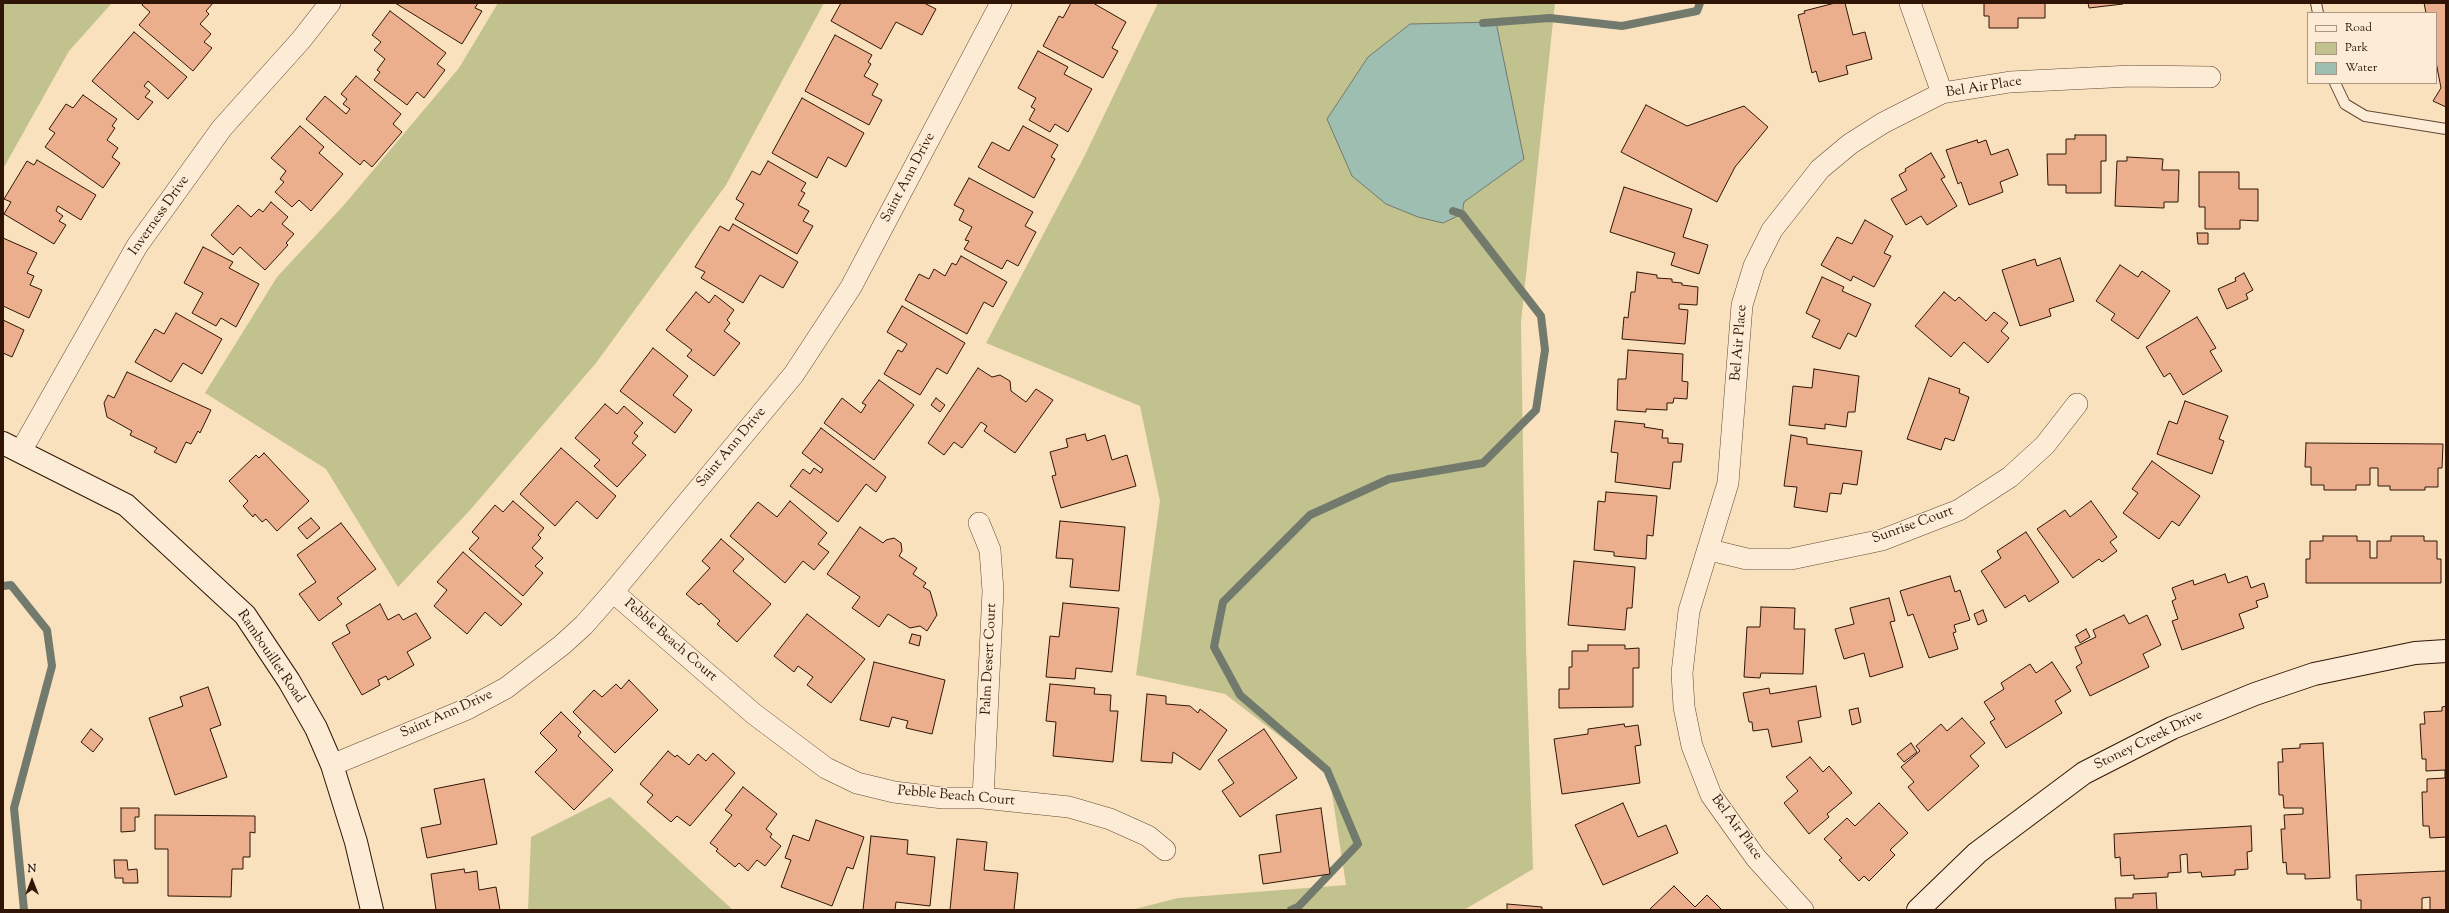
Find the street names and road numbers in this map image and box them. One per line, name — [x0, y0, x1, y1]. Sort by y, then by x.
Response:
street label: Bel Air Place — [1945, 74, 2023, 102]
street label: Saint Ann Drive — [878, 130, 940, 226]
street label: Inverness Drive — [126, 173, 194, 259]
street label: Bel Air Place — [1728, 304, 1752, 382]
street label: Saint Ann Drive — [694, 405, 770, 491]
street label: Sunrise Court — [1870, 503, 1956, 549]
street label: Pebble Beach Court — [620, 596, 720, 686]
street label: Palm Desert Court — [979, 603, 1001, 715]
street label: Rambouillet Road — [233, 607, 307, 707]
street label: Saint Ann Drive — [398, 687, 496, 743]
street label: Stoney Creek Drive — [2092, 707, 2206, 775]
street label: Pebble Beach Court — [897, 783, 1015, 811]
street label: Bel Air Place — [1707, 792, 1765, 864]

